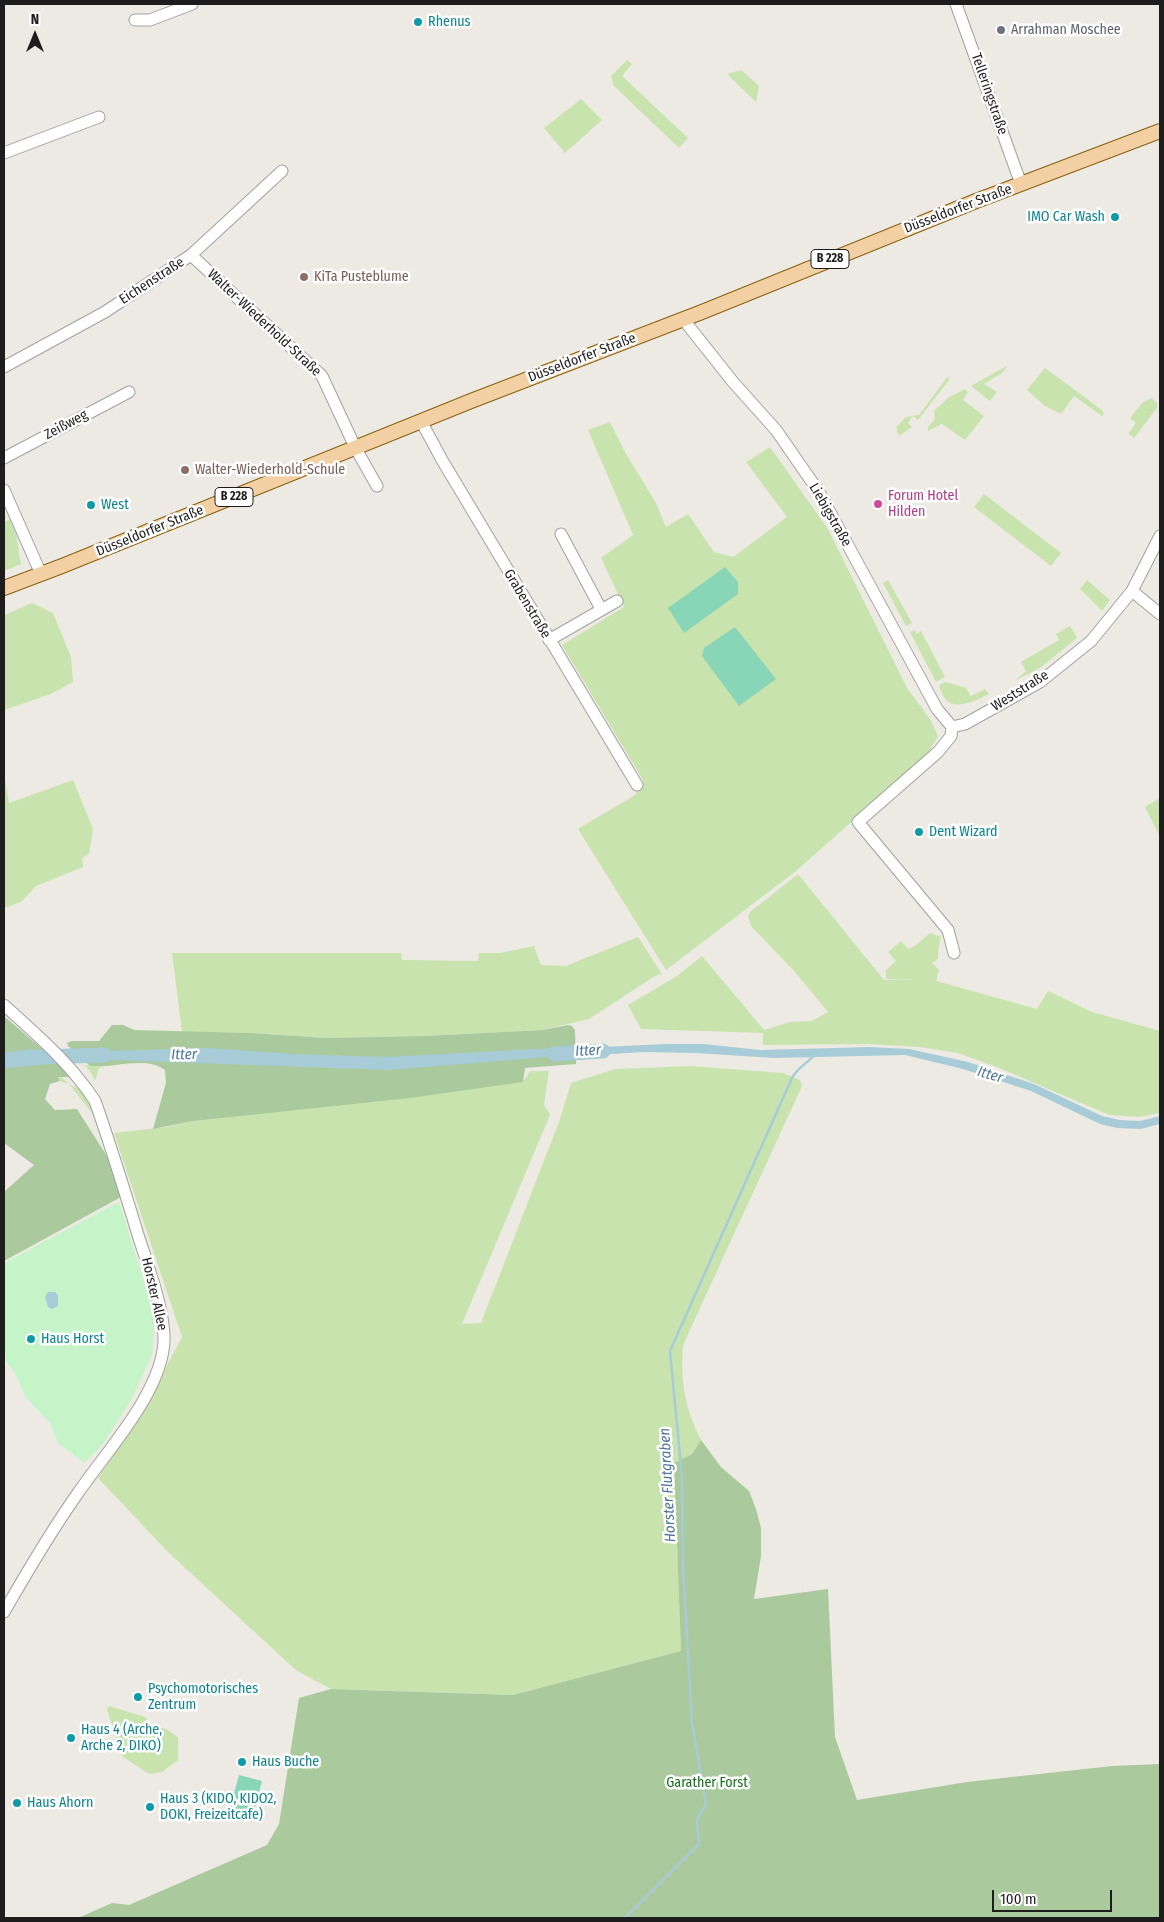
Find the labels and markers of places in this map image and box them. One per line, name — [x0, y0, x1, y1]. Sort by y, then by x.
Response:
place label: Rhenus — [428, 14, 471, 30]
marker: Rhenus — [412, 16, 424, 28]
place label: Arrahman Moschee — [1011, 22, 1121, 38]
marker: Arrahman Moschee — [995, 24, 1007, 36]
place label: IMO Car Wash — [1027, 209, 1105, 225]
marker: IMO Car Wash — [1109, 211, 1121, 223]
place label: KiTa Pusteblume — [314, 269, 409, 285]
marker: KiTa Pusteblume — [298, 271, 310, 283]
place label: Walter-Wiederhold-Schule — [195, 462, 345, 478]
marker: Walter-Wiederhold-Schule — [179, 464, 191, 476]
place label: Forum Hotel Hilden — [888, 488, 958, 520]
place label: West — [101, 497, 129, 513]
marker: Forum Hotel Hilden — [872, 498, 884, 510]
marker: West — [85, 499, 97, 511]
place label: Dent Wizard — [929, 824, 998, 840]
marker: Dent Wizard — [913, 826, 925, 838]
place label: Haus Horst — [41, 1331, 104, 1347]
marker: Haus Horst — [25, 1333, 37, 1345]
place label: Psychomotorisches Zentrum — [148, 1681, 258, 1714]
marker: Psychomotorisches Zentrum — [132, 1691, 144, 1703]
place label: Haus 4 (Arche, Arche 2, DIKO) — [81, 1722, 162, 1754]
marker: Haus 4 (Arche, Arche 2, DIKO) — [65, 1732, 77, 1744]
place label: Haus Buche — [252, 1754, 319, 1770]
marker: Haus Buche — [236, 1756, 248, 1768]
place label: Haus 3 (KIDO, KIDO2, DOKI, Freizeitcafe) — [160, 1791, 276, 1824]
place label: Haus Ahorn — [27, 1795, 93, 1811]
marker: Haus Ahorn — [11, 1797, 23, 1809]
marker: Haus 3 (KIDO, KIDO2, DOKI, Freizeitcafe) — [144, 1801, 156, 1813]

